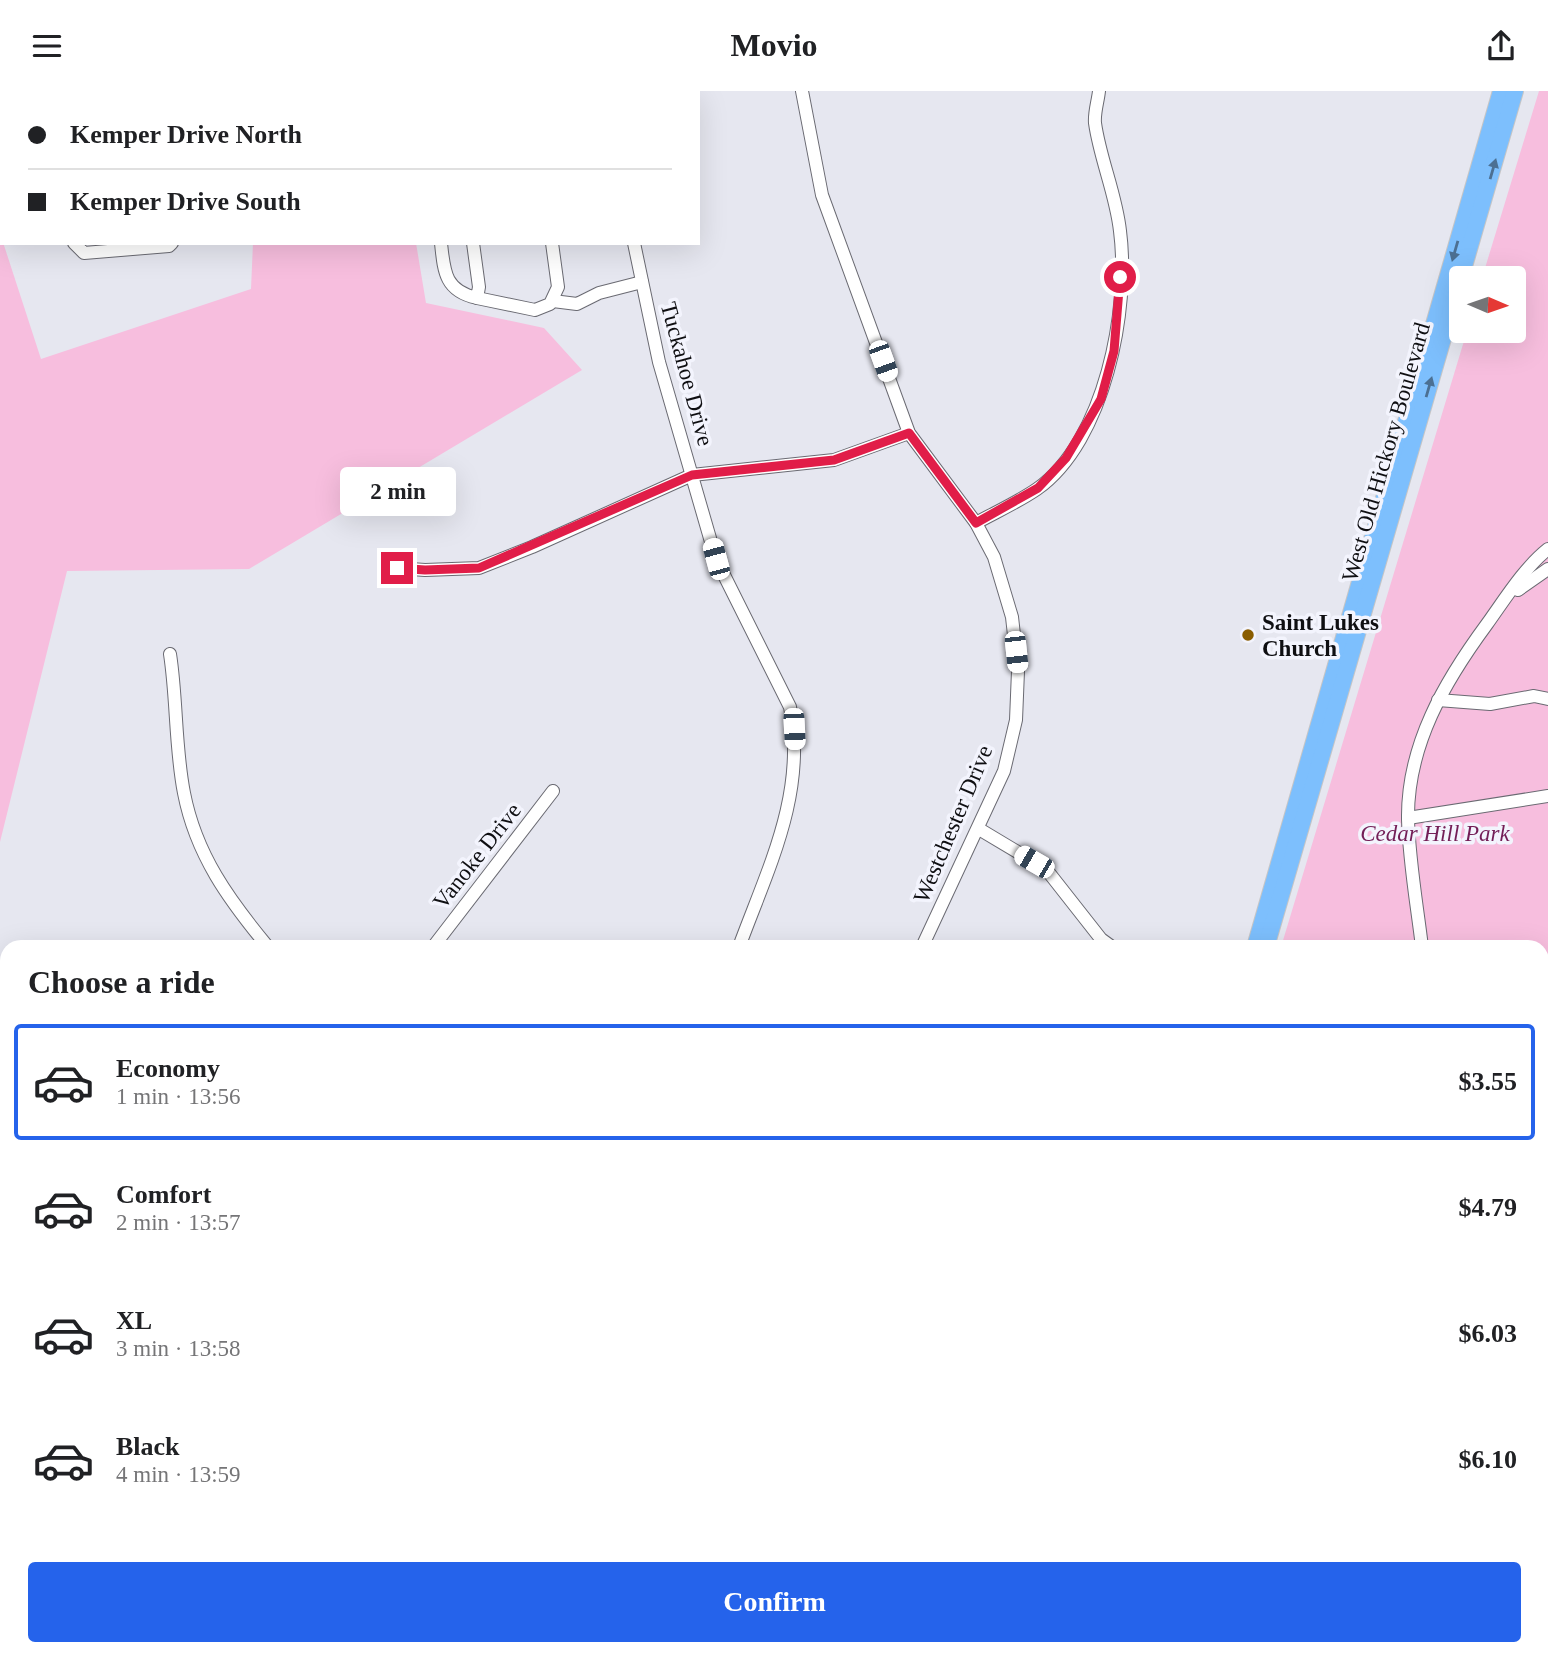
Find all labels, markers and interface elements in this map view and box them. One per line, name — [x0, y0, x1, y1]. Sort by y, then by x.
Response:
icon: menu — [28, 27, 66, 65]
text: Movio — [730, 27, 818, 63]
icon: share — [1482, 27, 1520, 65]
text: Kemper Drive North — [70, 120, 302, 149]
one-way arrow — [1488, 158, 1498, 179]
text: Kemper Drive South — [70, 187, 301, 216]
one-way arrow — [1449, 241, 1459, 262]
route start — [1104, 261, 1136, 293]
north arrow — [1449, 266, 1526, 343]
map controls — [1449, 266, 1526, 343]
street label: Tuckahoe Drive — [656, 299, 718, 449]
street label: West Old Hickory Boulevard — [1337, 319, 1435, 584]
car — [866, 338, 901, 384]
one-way arrow — [1424, 376, 1435, 398]
callout: 2 min — [339, 467, 455, 515]
text: 2 min — [370, 479, 426, 504]
car — [701, 536, 732, 582]
route end — [381, 552, 413, 584]
place label: Saint Lukes Church — [1262, 610, 1379, 661]
marker: Saint Lukes Church — [1240, 627, 1256, 643]
car — [1004, 630, 1029, 674]
car — [783, 707, 806, 751]
street label: Westchester Drive — [909, 741, 997, 907]
street label: Vanoke Drive — [428, 798, 526, 914]
park label: Cedar Hill Park — [1360, 821, 1511, 846]
car — [1011, 842, 1058, 882]
text: Choose a ride — [28, 964, 215, 1000]
icon: car — [32, 1051, 95, 1114]
text: Economy — [116, 1054, 220, 1083]
text: $3.55 — [1459, 1067, 1517, 1096]
text: 1 min · 13:56 — [116, 1084, 241, 1109]
icon: car — [32, 1177, 95, 1240]
text: Comfort — [116, 1180, 211, 1209]
text: $4.79 — [1459, 1193, 1517, 1222]
text: 2 min · 13:57 — [116, 1210, 241, 1235]
icon: car — [32, 1303, 95, 1366]
text: XL — [116, 1306, 152, 1335]
text: $6.03 — [1459, 1319, 1517, 1348]
text: 3 min · 13:58 — [116, 1336, 241, 1361]
icon: car — [32, 1429, 95, 1492]
text: Black — [116, 1432, 180, 1461]
text: $6.10 — [1459, 1445, 1517, 1474]
text: 4 min · 13:59 — [116, 1462, 241, 1487]
button: Confirm — [28, 1562, 1521, 1642]

